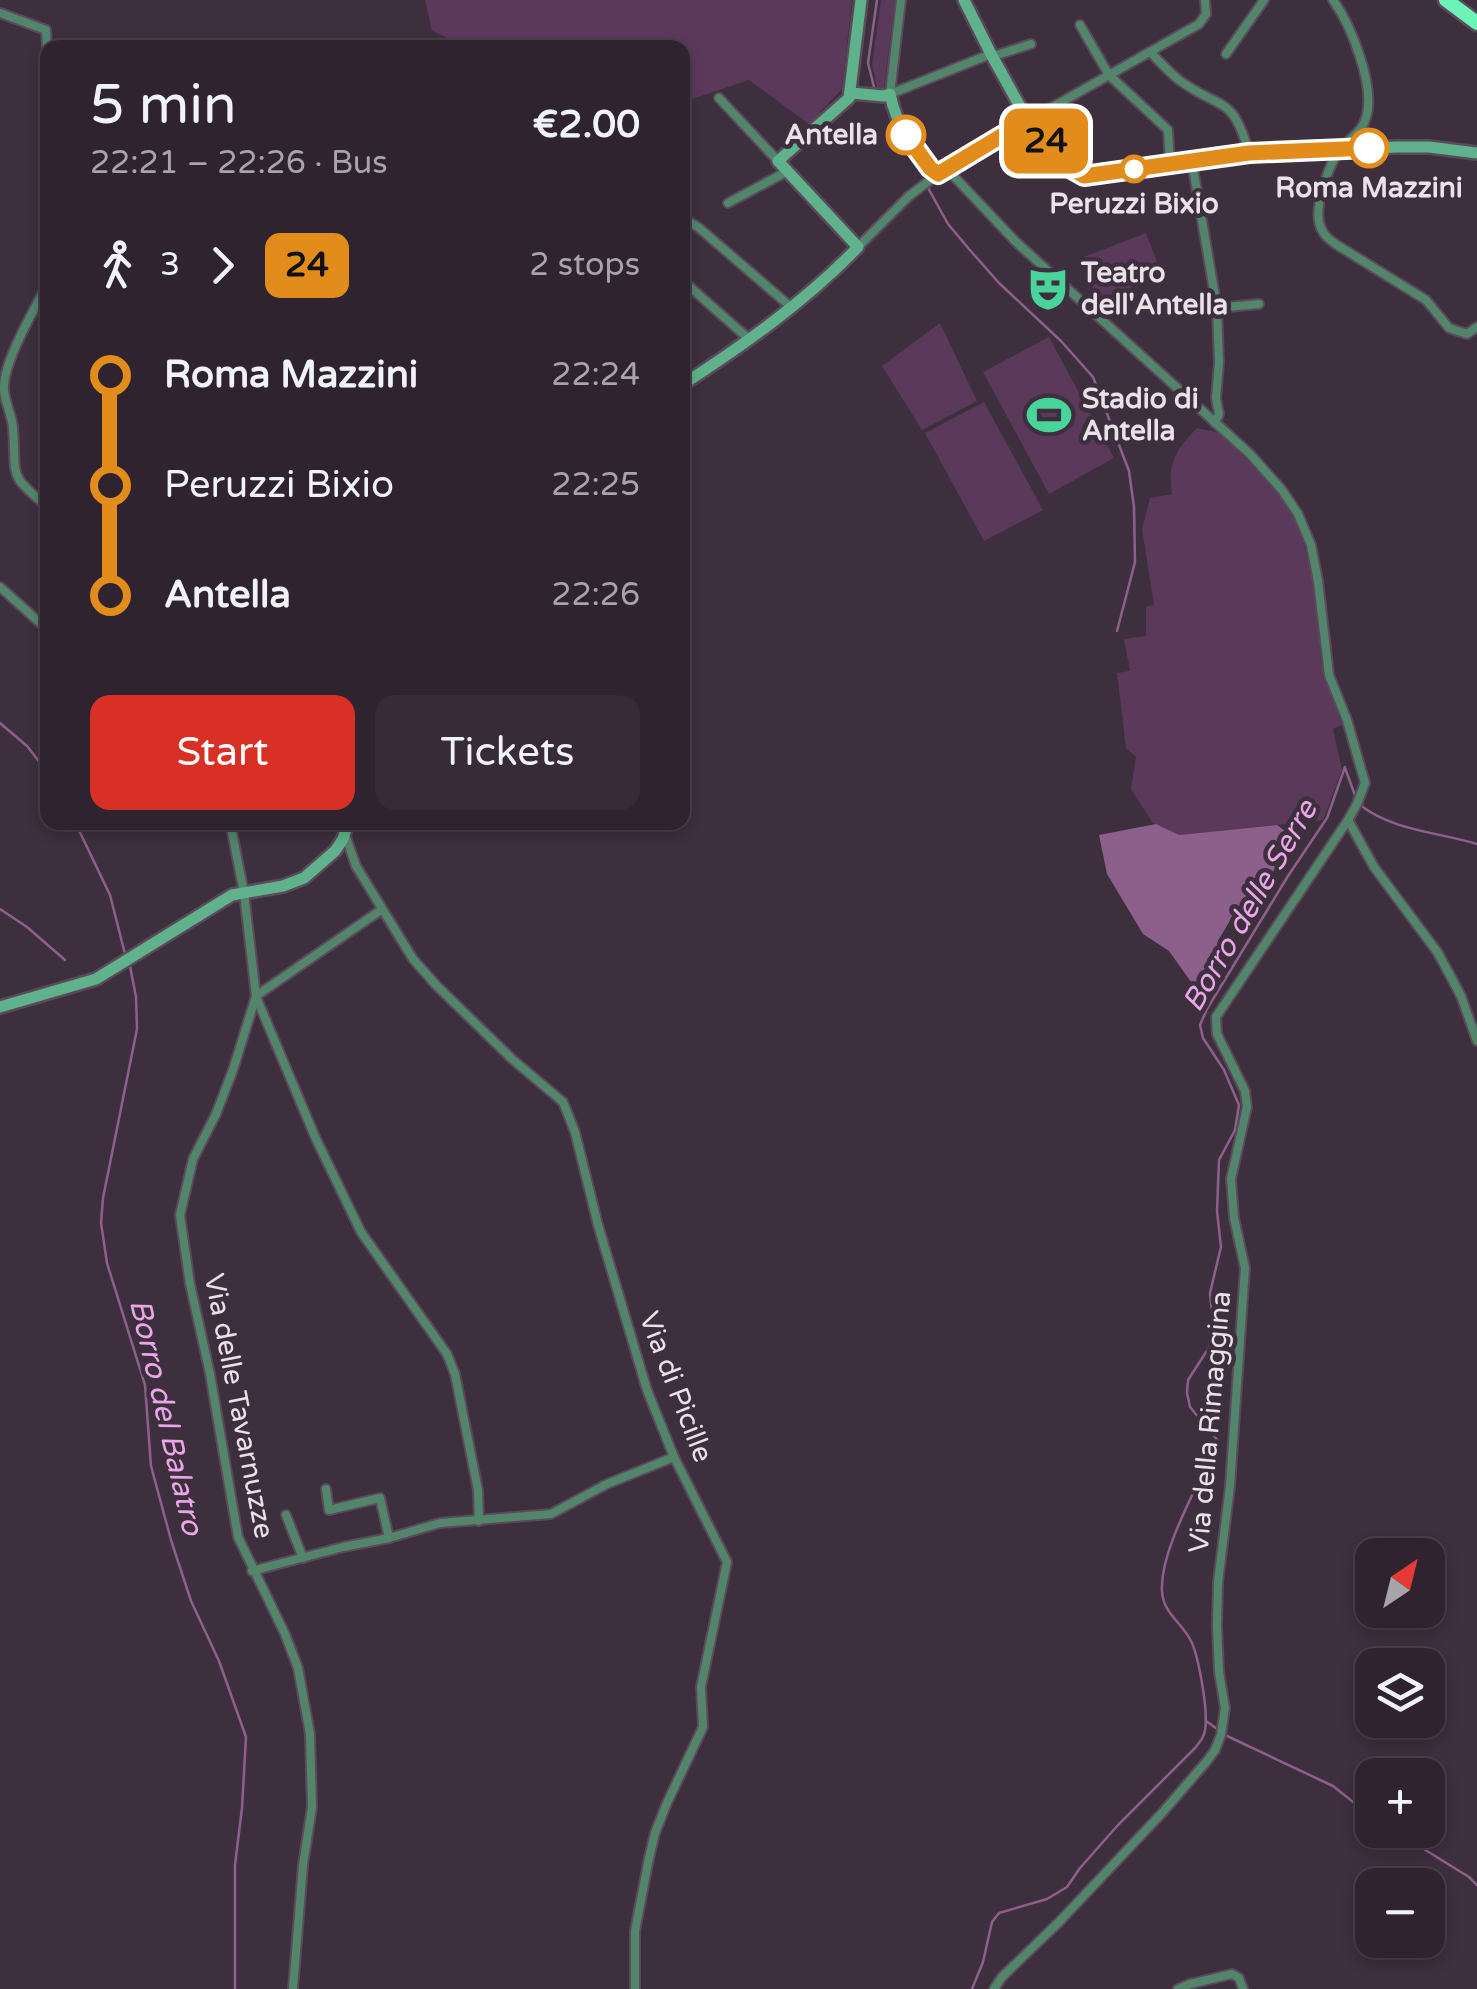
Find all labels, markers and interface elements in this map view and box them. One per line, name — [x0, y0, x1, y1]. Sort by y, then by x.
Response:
text: 5 min — [90, 73, 237, 139]
text: €2.00 — [533, 102, 640, 148]
line badge: 24 — [1001, 108, 1091, 174]
marker: Antella — [887, 116, 925, 154]
place label: Antella — [785, 118, 878, 152]
text: 24 — [1024, 120, 1068, 162]
marker: Roma Mazzini — [1350, 129, 1388, 167]
text: 22:21 – 22:26 · Bus — [90, 144, 388, 182]
marker: Peruzzi Bixio — [1121, 156, 1147, 182]
place label: Roma Mazzini — [1275, 171, 1463, 205]
place label: Peruzzi Bixio — [1049, 187, 1219, 221]
icon: walk — [90, 238, 145, 293]
icon: forward — [195, 238, 250, 293]
text: 24 — [285, 244, 329, 286]
text: 3 — [160, 246, 180, 284]
text: 2 stops — [529, 246, 640, 284]
place label: Teatro dell'Antella — [1080, 256, 1228, 322]
theatre icon: Teatro dell'Antella — [1024, 265, 1072, 313]
text: Roma Mazzini — [164, 352, 418, 398]
text: 22:24 — [551, 356, 640, 394]
place label: Stadio di Antella — [1082, 382, 1199, 448]
sports icon: Stadio di Antella — [1025, 391, 1073, 439]
text: Peruzzi Bixio — [164, 462, 394, 508]
text: 22:25 — [551, 466, 640, 504]
text: Antella — [164, 572, 291, 618]
text: 22:26 — [551, 576, 640, 614]
button: Start — [90, 695, 355, 810]
button: Tickets — [375, 695, 640, 810]
water label: Borro delle Serre — [1174, 792, 1327, 1018]
street label: Via delle Tavarnuzze — [197, 1271, 281, 1541]
street label: Via della Rimaggina — [1182, 1289, 1238, 1555]
water label: Borro del Balatro — [121, 1295, 212, 1540]
street label: Via di Picille — [632, 1307, 720, 1467]
north arrow — [1355, 1538, 1445, 1628]
map controls — [1355, 1538, 1445, 1958]
button: layers — [1355, 1648, 1445, 1738]
button: + — [1355, 1758, 1445, 1848]
button: − — [1355, 1868, 1445, 1958]

